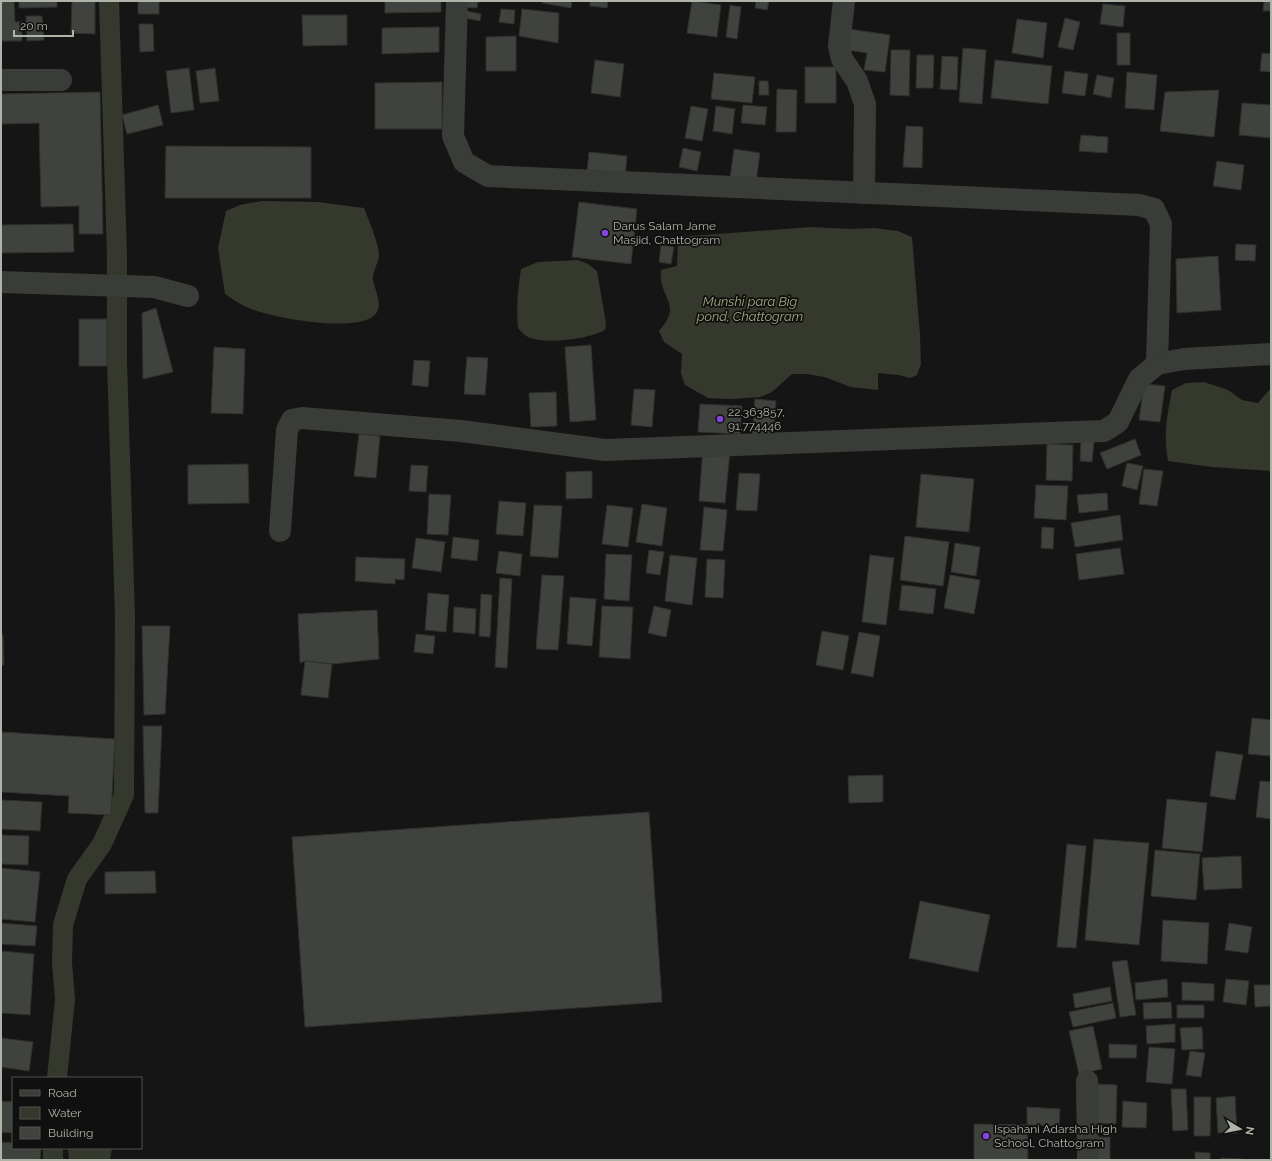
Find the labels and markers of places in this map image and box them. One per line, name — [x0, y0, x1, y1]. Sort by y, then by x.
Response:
place label: Darus Salam Jame Masjid, Chattogram — [613, 219, 720, 247]
marker: Darus Salam Jame Masjid, Chattogram — [600, 228, 610, 238]
place label: 22.363857, 91.774446 — [728, 405, 785, 433]
marker: 22.363857, 91.774446 — [715, 414, 725, 424]
place label: Ispahani Adarsha High School, Chattogram — [994, 1122, 1117, 1150]
marker: Ispahani Adarsha High School, Chattogram — [981, 1131, 991, 1141]

